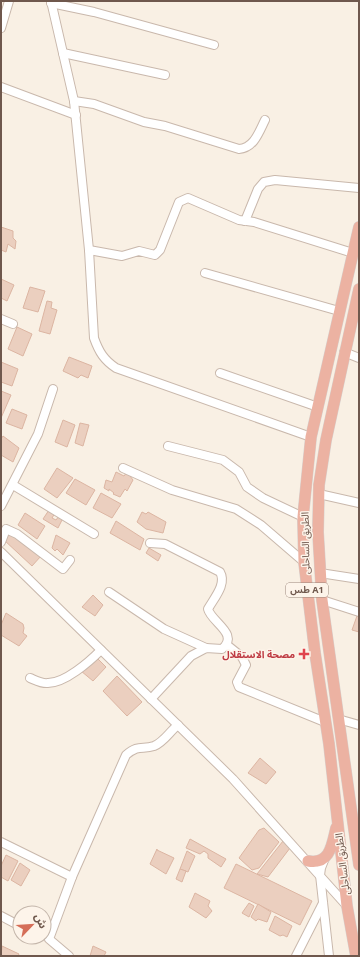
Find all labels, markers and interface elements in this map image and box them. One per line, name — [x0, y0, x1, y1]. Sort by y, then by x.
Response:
street label: الطريق الساحلى — [297, 512, 313, 574]
road number: طس A1 — [286, 583, 328, 597]
place label: مصحة الاستقلال — [222, 647, 295, 661]
marker: مصحة الاستقلال — [298, 648, 310, 660]
street label: الطريق الساحلى — [331, 832, 353, 896]
north arrow — [12, 905, 52, 945]
text: ش — [32, 911, 51, 931]

